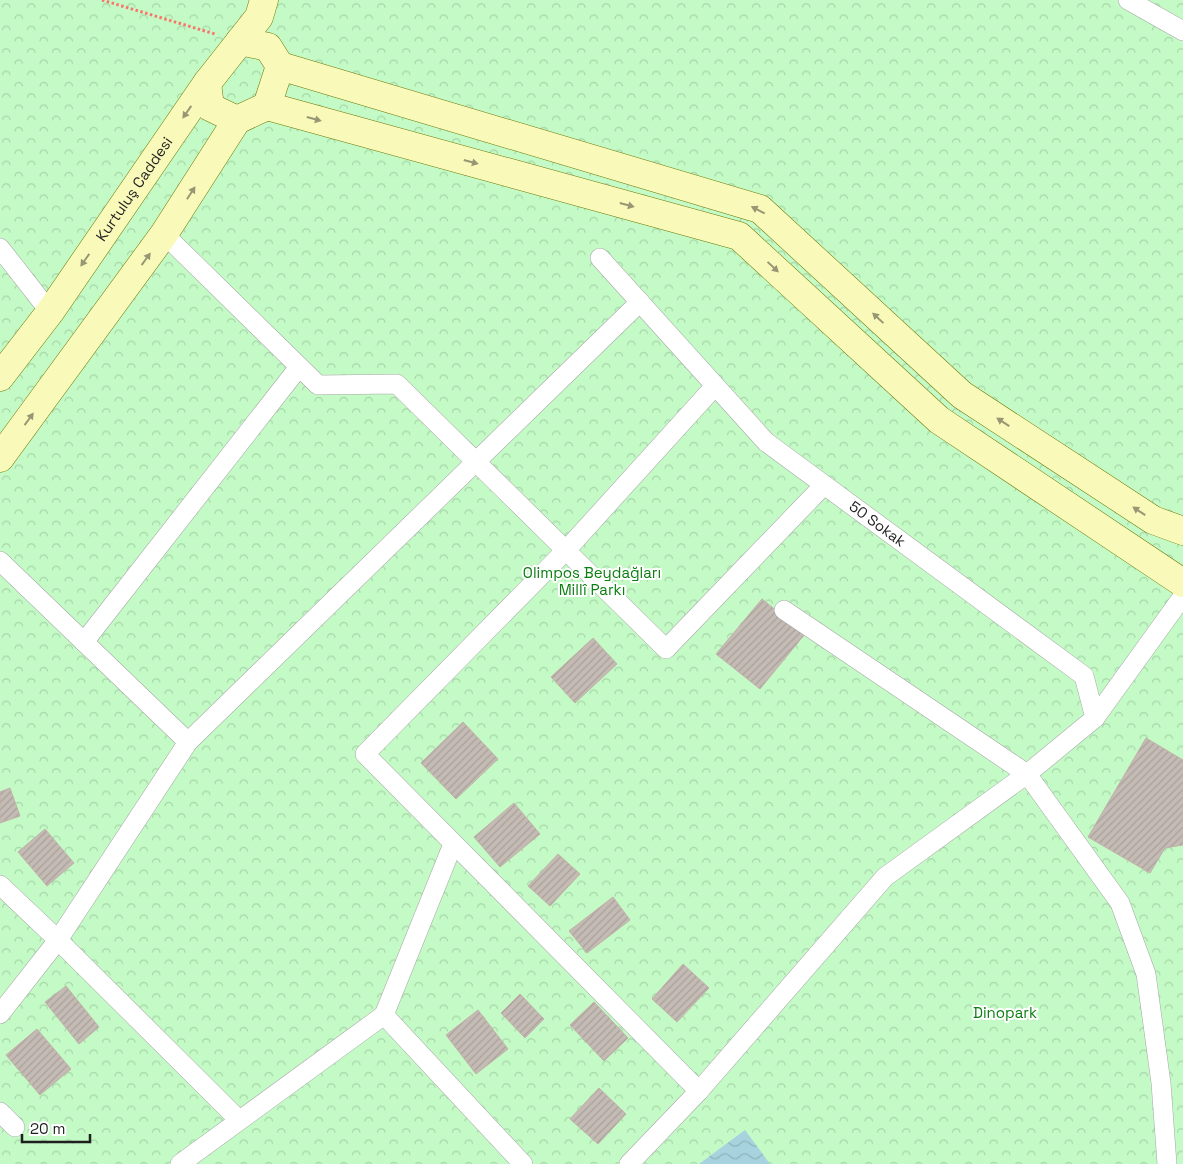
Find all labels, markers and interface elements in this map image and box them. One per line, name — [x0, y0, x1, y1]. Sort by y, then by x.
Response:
one-way arrow — [182, 105, 192, 119]
one-way arrow — [306, 115, 321, 123]
street label: Kurtuluş Caddesi — [91, 133, 176, 245]
one-way arrow — [463, 158, 478, 166]
one-way arrow — [186, 186, 195, 199]
one-way arrow — [620, 201, 635, 209]
one-way arrow — [751, 206, 765, 214]
one-way arrow — [140, 253, 151, 266]
one-way arrow — [80, 254, 90, 267]
one-way arrow — [767, 261, 779, 273]
one-way arrow — [873, 312, 885, 324]
one-way arrow — [24, 412, 34, 426]
one-way arrow — [996, 417, 1009, 427]
street label: 50 Sokak — [846, 496, 910, 551]
one-way arrow — [1132, 506, 1146, 515]
park label: Olimpos Beydağları Millî Parkı — [523, 563, 661, 599]
park label: Dinopark — [973, 1003, 1037, 1022]
scale bar — [22, 1112, 90, 1144]
text: 20 m — [30, 1119, 65, 1138]

